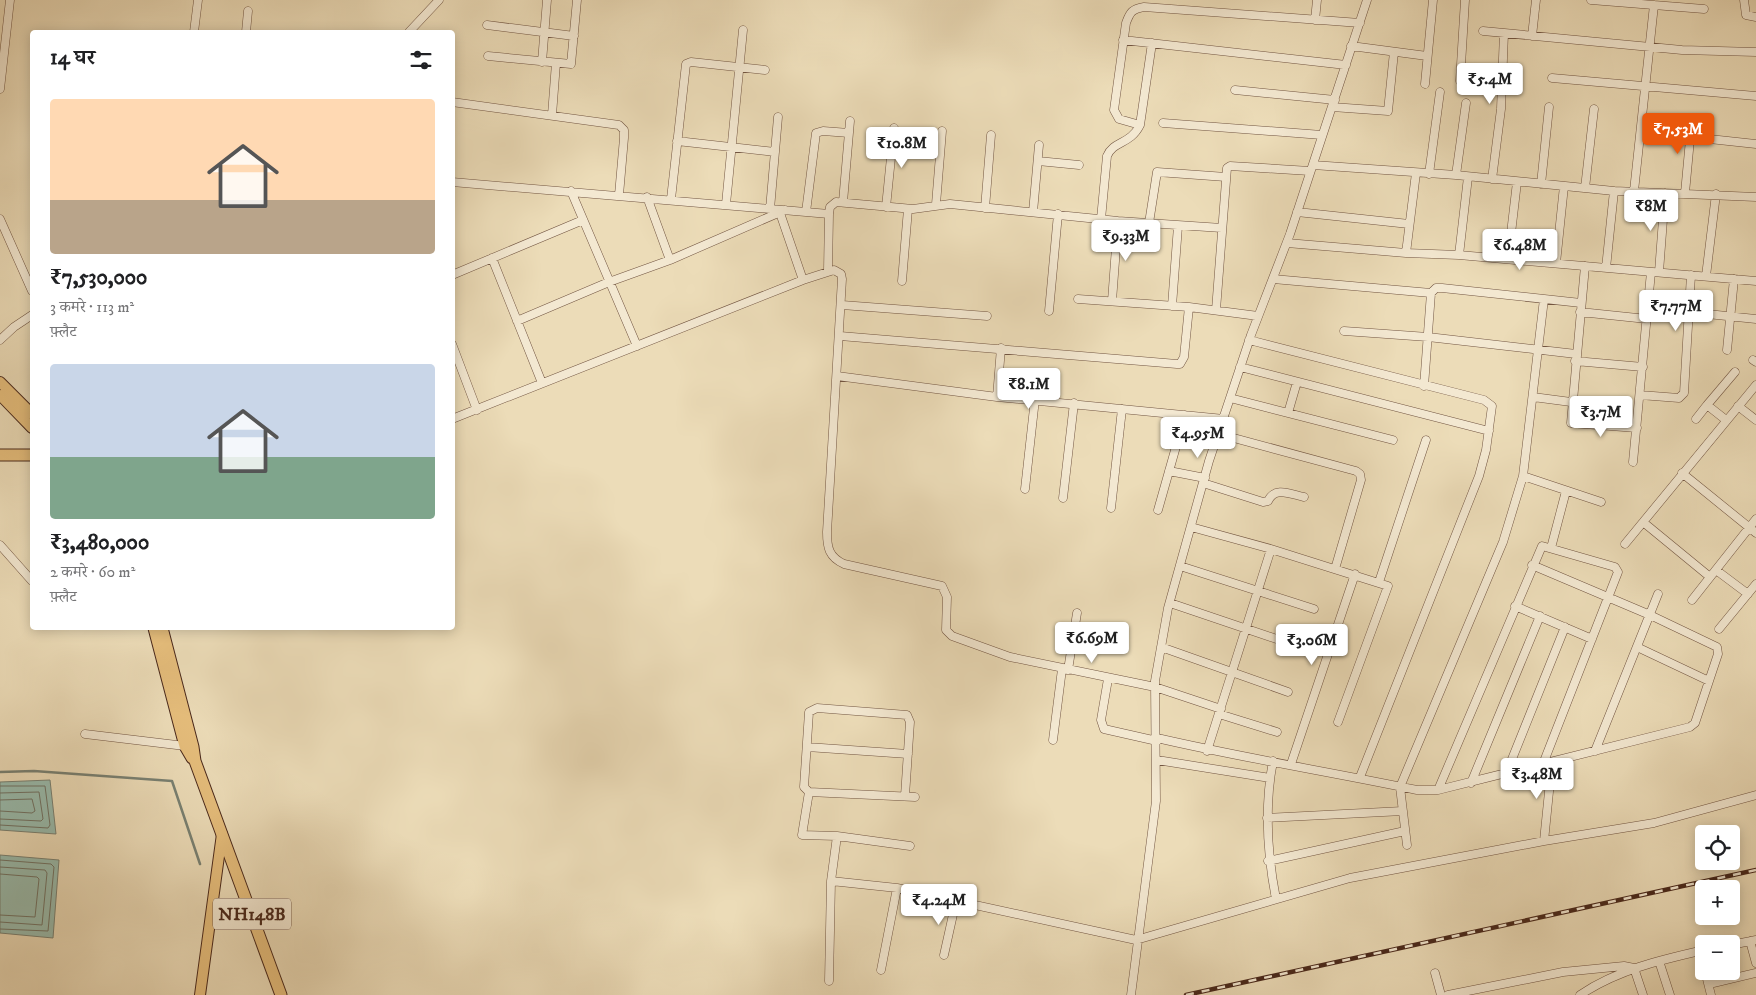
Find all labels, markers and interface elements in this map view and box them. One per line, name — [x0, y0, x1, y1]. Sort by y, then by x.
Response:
text: 14 घर — [50, 45, 95, 71]
icon: filters — [407, 46, 435, 74]
pin: ₹5.4M — [1455, 62, 1525, 105]
text: ₹5.4M — [1468, 69, 1512, 89]
pin: ₹7.53M — [1637, 112, 1719, 155]
text: ₹7.53M — [1653, 119, 1703, 139]
pin: ₹10.8M — [861, 126, 943, 169]
icon: home — [198, 131, 288, 221]
text: ₹10.8M — [877, 133, 927, 153]
pin: ₹8M — [1627, 190, 1675, 232]
text: ₹8M — [1635, 196, 1667, 216]
pin: ₹9.33M — [1085, 220, 1167, 262]
text: ₹9.33M — [1102, 226, 1150, 246]
pin: ₹6.48M — [1479, 228, 1561, 271]
text: ₹6.48M — [1493, 235, 1547, 255]
text: ₹7,530,000 — [50, 265, 147, 291]
pin: ₹7.77M — [1635, 290, 1717, 332]
text: ₹7.77M — [1650, 296, 1702, 316]
text: 3 कमरे · 113 m² — [50, 297, 134, 317]
text: फ़्लैट — [50, 322, 77, 342]
pin: ₹8.1M — [994, 368, 1064, 410]
text: ₹8.1M — [1008, 374, 1050, 394]
icon: home — [198, 396, 288, 486]
pin: ₹3.7M — [1566, 396, 1636, 438]
text: ₹3.7M — [1581, 402, 1621, 422]
pin: ₹4.95M — [1157, 416, 1239, 459]
text: ₹4.95M — [1172, 423, 1225, 443]
text: ₹3,480,000 — [50, 530, 149, 556]
text: 2 कमरे · 60 m² — [50, 562, 135, 582]
text: फ़्लैट — [50, 587, 77, 607]
pin: ₹6.69M — [1051, 622, 1133, 664]
pin: ₹3.06M — [1271, 624, 1353, 666]
text: ₹6.69M — [1066, 628, 1118, 648]
text: ₹3.06M — [1287, 630, 1337, 650]
pin: ₹3.48M — [1496, 758, 1578, 800]
text: ₹3.48M — [1512, 764, 1562, 784]
map controls — [1695, 825, 1740, 980]
button: locate — [1695, 825, 1740, 870]
button: + — [1695, 880, 1740, 925]
pin: ₹4.24M — [898, 884, 980, 926]
text: ₹4.24M — [912, 890, 966, 910]
road number: NH148B — [213, 899, 291, 930]
button: − — [1695, 935, 1740, 980]

